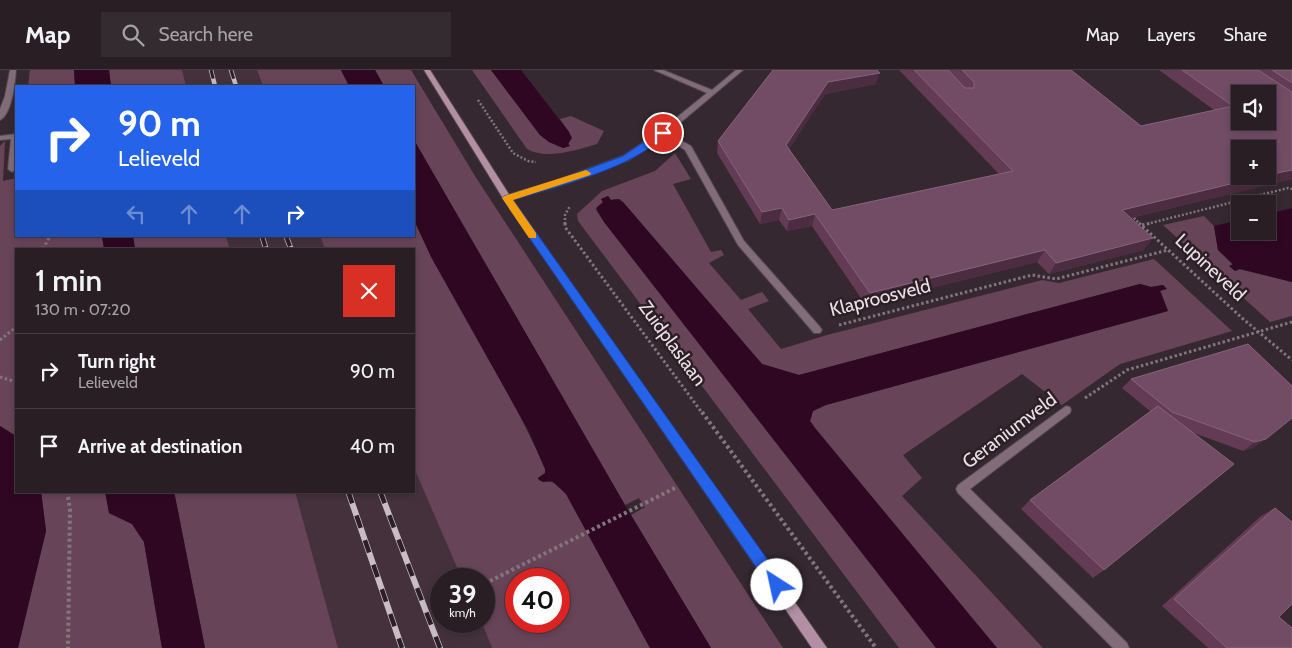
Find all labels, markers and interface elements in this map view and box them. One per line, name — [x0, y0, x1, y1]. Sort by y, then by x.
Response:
search box — [101, 12, 451, 57]
text: Map — [25, 20, 71, 49]
icon: search — [119, 21, 147, 49]
text: Search here — [159, 23, 253, 46]
text: Map — [1086, 24, 1119, 46]
text: Layers — [1147, 24, 1196, 46]
text: Share — [1224, 24, 1267, 46]
map controls — [1231, 85, 1276, 240]
button: sound — [1231, 85, 1276, 130]
text: 90 m — [118, 102, 201, 145]
icon: right — [35, 105, 100, 170]
pin — [642, 112, 684, 154]
icon: arrive — [649, 119, 677, 147]
button: + — [1231, 140, 1276, 185]
text: Lelieveld — [118, 145, 200, 172]
button: − — [1231, 195, 1276, 240]
icon: left — [122, 200, 150, 228]
icon: ahead — [175, 200, 203, 228]
icon: ahead — [228, 200, 256, 228]
icon: right — [281, 200, 309, 228]
street label: Lupineveld — [1171, 229, 1251, 306]
text: 1 min — [35, 262, 102, 299]
button: close — [343, 265, 395, 317]
street label: Klaproosveld — [827, 274, 933, 321]
street label: Zuidplaslaan — [634, 296, 711, 390]
text: 130 m · 07:20 — [35, 300, 131, 319]
text: Turn right — [78, 350, 156, 373]
icon: right — [35, 357, 63, 385]
text: 90 m — [350, 360, 395, 383]
text: Lelieveld — [78, 373, 138, 392]
street label: Geraniumveld — [958, 387, 1061, 473]
icon: arrive — [35, 432, 63, 460]
text: Arrive at destination — [78, 435, 242, 458]
text: 40 m — [350, 435, 395, 458]
position arrow — [750, 558, 802, 610]
speed limit sign: 40 — [505, 568, 570, 633]
text: 39 — [449, 579, 476, 609]
text: km/h — [449, 605, 476, 620]

